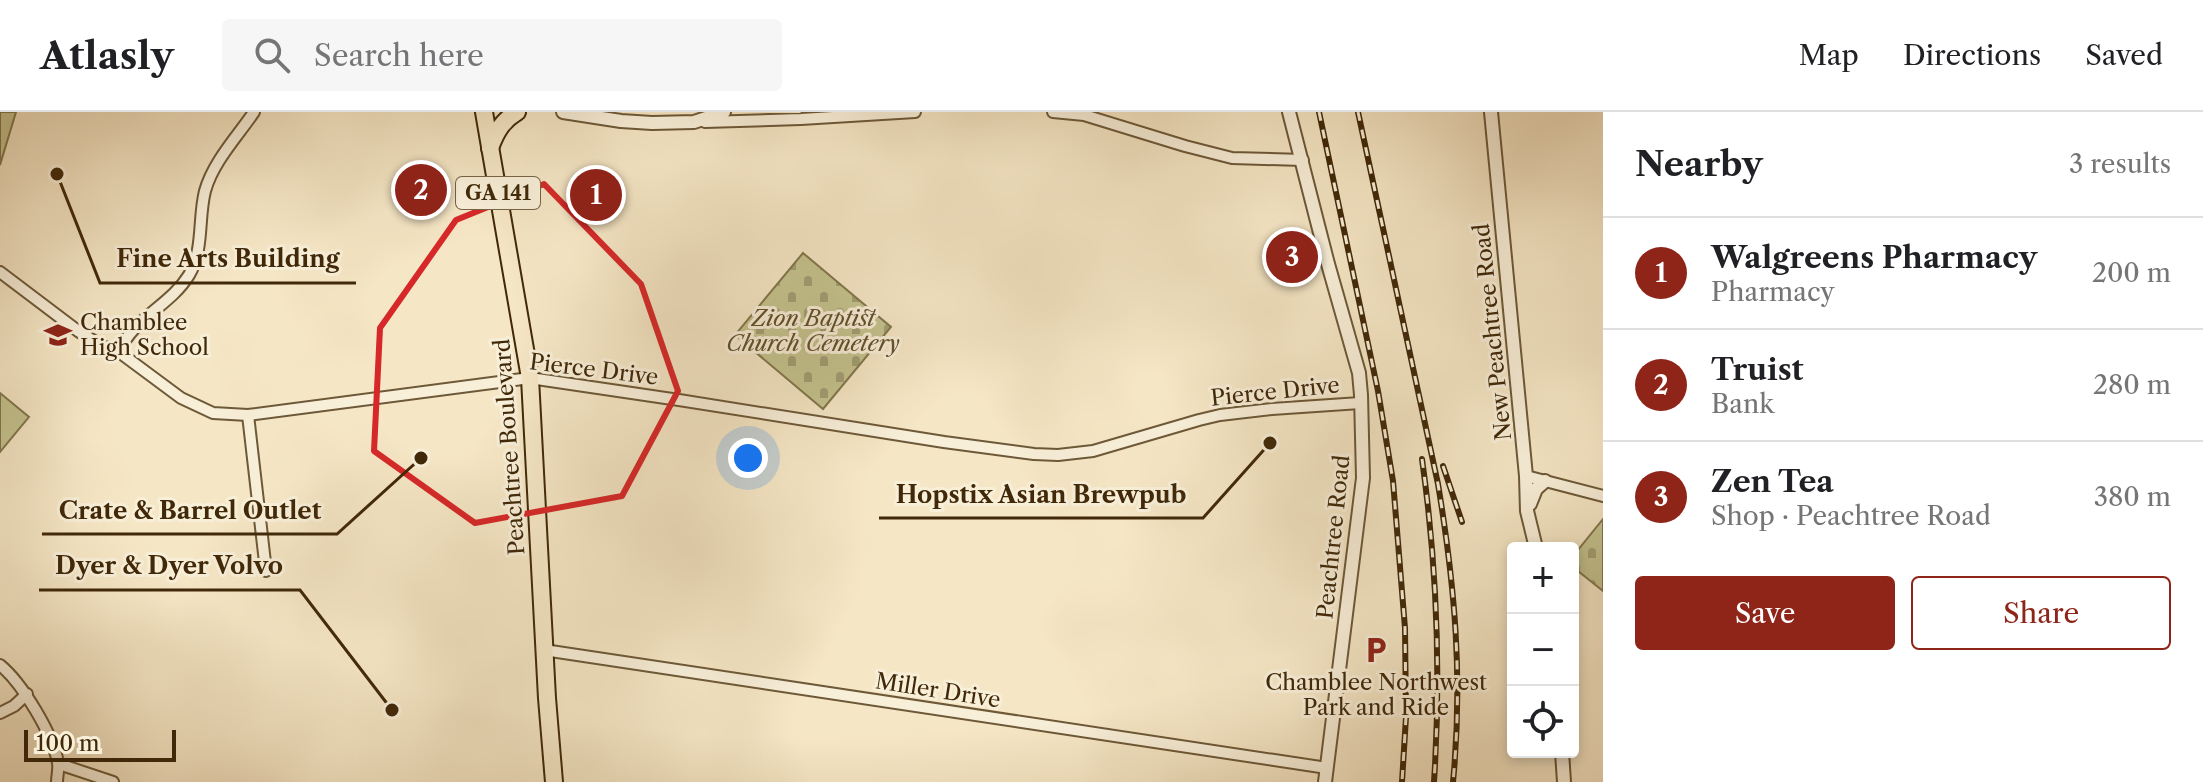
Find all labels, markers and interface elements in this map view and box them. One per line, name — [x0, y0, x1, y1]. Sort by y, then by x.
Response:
search box — [222, 19, 782, 91]
text: Atlasly — [40, 32, 174, 79]
icon: search — [250, 33, 294, 77]
text: Search here — [314, 37, 484, 74]
text: Map — [1799, 38, 1859, 72]
text: Directions — [1903, 38, 2041, 72]
text: Saved — [2085, 38, 2163, 72]
text: Nearby — [1635, 143, 1763, 185]
text: 3 results — [2069, 148, 2171, 180]
pin: 2 — [395, 160, 447, 220]
pin: 1 — [570, 165, 622, 225]
road number: GA 141 — [456, 177, 540, 209]
street label: New Peachtree Road — [1468, 222, 1517, 442]
pin: 3 — [1266, 227, 1318, 287]
callout: Fine Arts Building — [100, 235, 356, 283]
text: Walgreens Pharmacy — [1711, 239, 2037, 276]
text: Fine Arts Building — [116, 244, 341, 273]
text: 1 — [1655, 257, 1667, 289]
text: 200 m — [2092, 257, 2171, 289]
text: Pharmacy — [1711, 276, 1835, 308]
park label: Zion Baptist Church Cemetery — [726, 305, 900, 357]
place label: Chamblee High School — [80, 309, 209, 361]
school or university icon: Chamblee High School — [43, 320, 73, 350]
street label: Peachtree Boulevard — [488, 338, 531, 556]
street label: Pierce Drive — [528, 348, 660, 391]
text: Truist — [1711, 351, 1804, 388]
text: 2 — [1653, 369, 1669, 401]
text: 280 m — [2093, 369, 2171, 401]
street label: Pierce Drive — [1209, 371, 1341, 412]
text: Bank — [1711, 388, 1774, 420]
your location — [728, 438, 768, 478]
street label: Peachtree Road — [1311, 454, 1356, 620]
text: Zen Tea — [1711, 463, 1834, 500]
callout: Hopstix Asian Brewpub — [879, 470, 1203, 518]
text: Hopstix Asian Brewpub — [896, 480, 1186, 509]
text: 3 — [1654, 481, 1668, 513]
text: 380 m — [2094, 481, 2171, 513]
callout: Crate & Barrel Outlet — [42, 486, 337, 534]
text: Crate & Barrel Outlet — [59, 496, 322, 525]
text: Shop · Peachtree Road — [1711, 500, 1991, 532]
callout: Dyer & Dyer Volvo — [39, 542, 300, 590]
map controls — [1507, 542, 1579, 758]
button: + — [1507, 542, 1579, 614]
text: Dyer & Dyer Volvo — [55, 551, 283, 580]
button: Save — [1635, 576, 1895, 650]
button: Share — [1911, 576, 2171, 650]
button: − — [1507, 614, 1579, 686]
parking icon: Chamblee Northwest Park and Ride — [1361, 635, 1391, 665]
street label: Miller Drive — [874, 667, 1002, 714]
place label: Chamblee Northwest Park and Ride — [1265, 669, 1487, 721]
button: locate — [1507, 686, 1579, 758]
scale bar — [24, 726, 176, 762]
text: 100 m — [36, 730, 99, 757]

